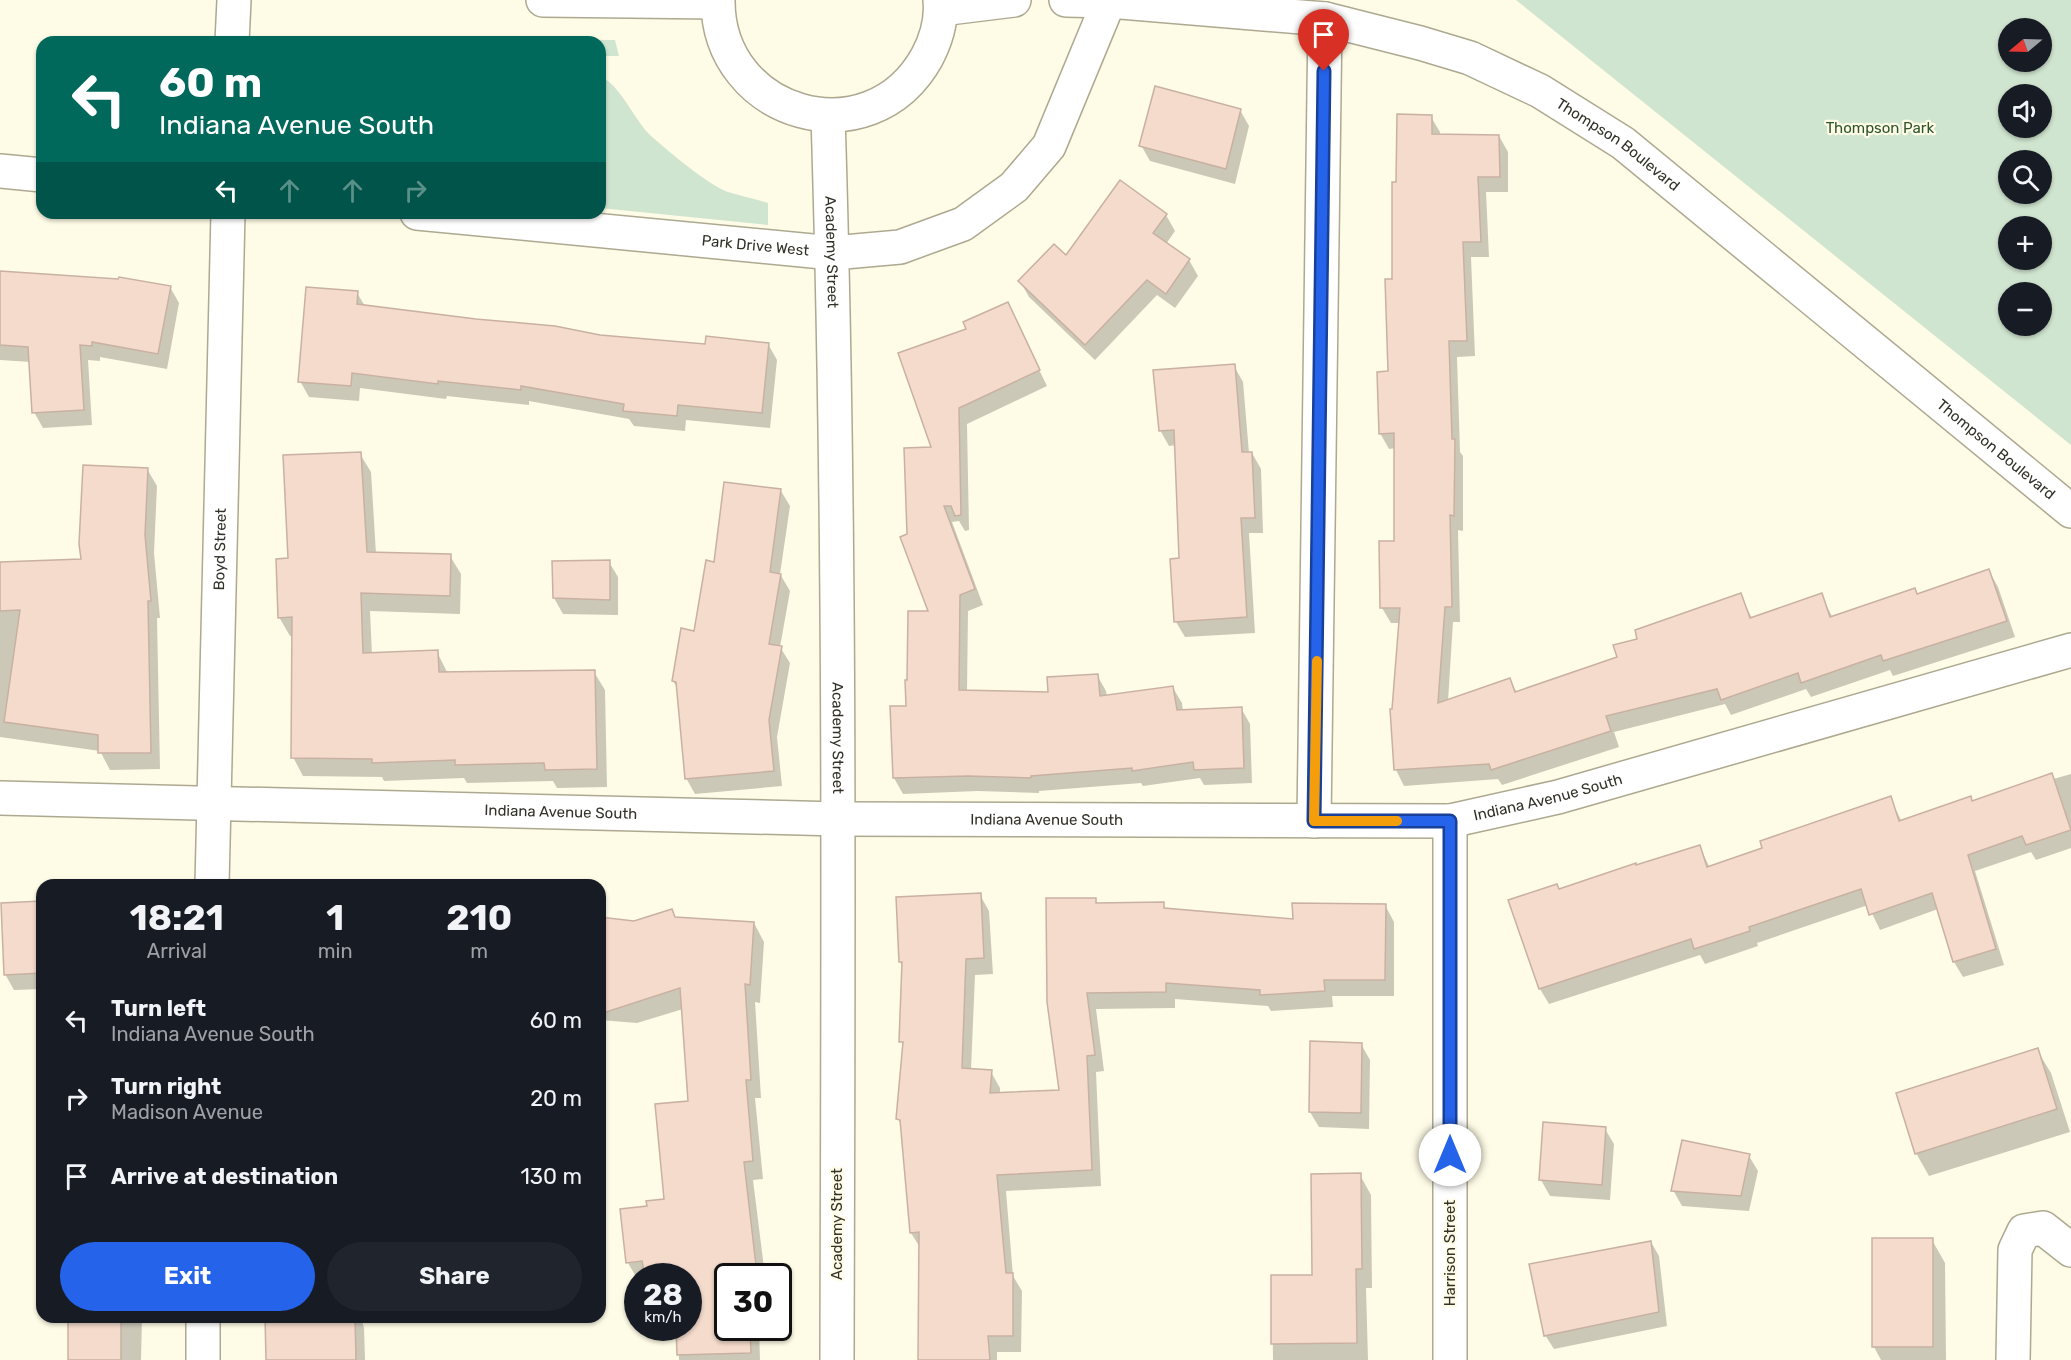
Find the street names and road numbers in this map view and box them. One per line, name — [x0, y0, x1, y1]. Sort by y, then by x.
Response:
street label: Thompson Boulevard — [1553, 94, 1683, 195]
street label: Academy Street — [821, 196, 842, 308]
street label: Park Drive West — [701, 231, 810, 260]
street label: Thompson Boulevard — [1933, 396, 2059, 503]
street label: Boyd Street — [210, 508, 230, 591]
street label: Academy Street — [829, 682, 847, 794]
street label: Indiana Avenue South — [1472, 770, 1625, 825]
street label: Indiana Avenue South — [484, 801, 638, 823]
street label: Indiana Avenue South — [970, 810, 1123, 829]
street label: Academy Street — [828, 1168, 846, 1280]
street label: Harrison Street — [1441, 1200, 1459, 1306]

